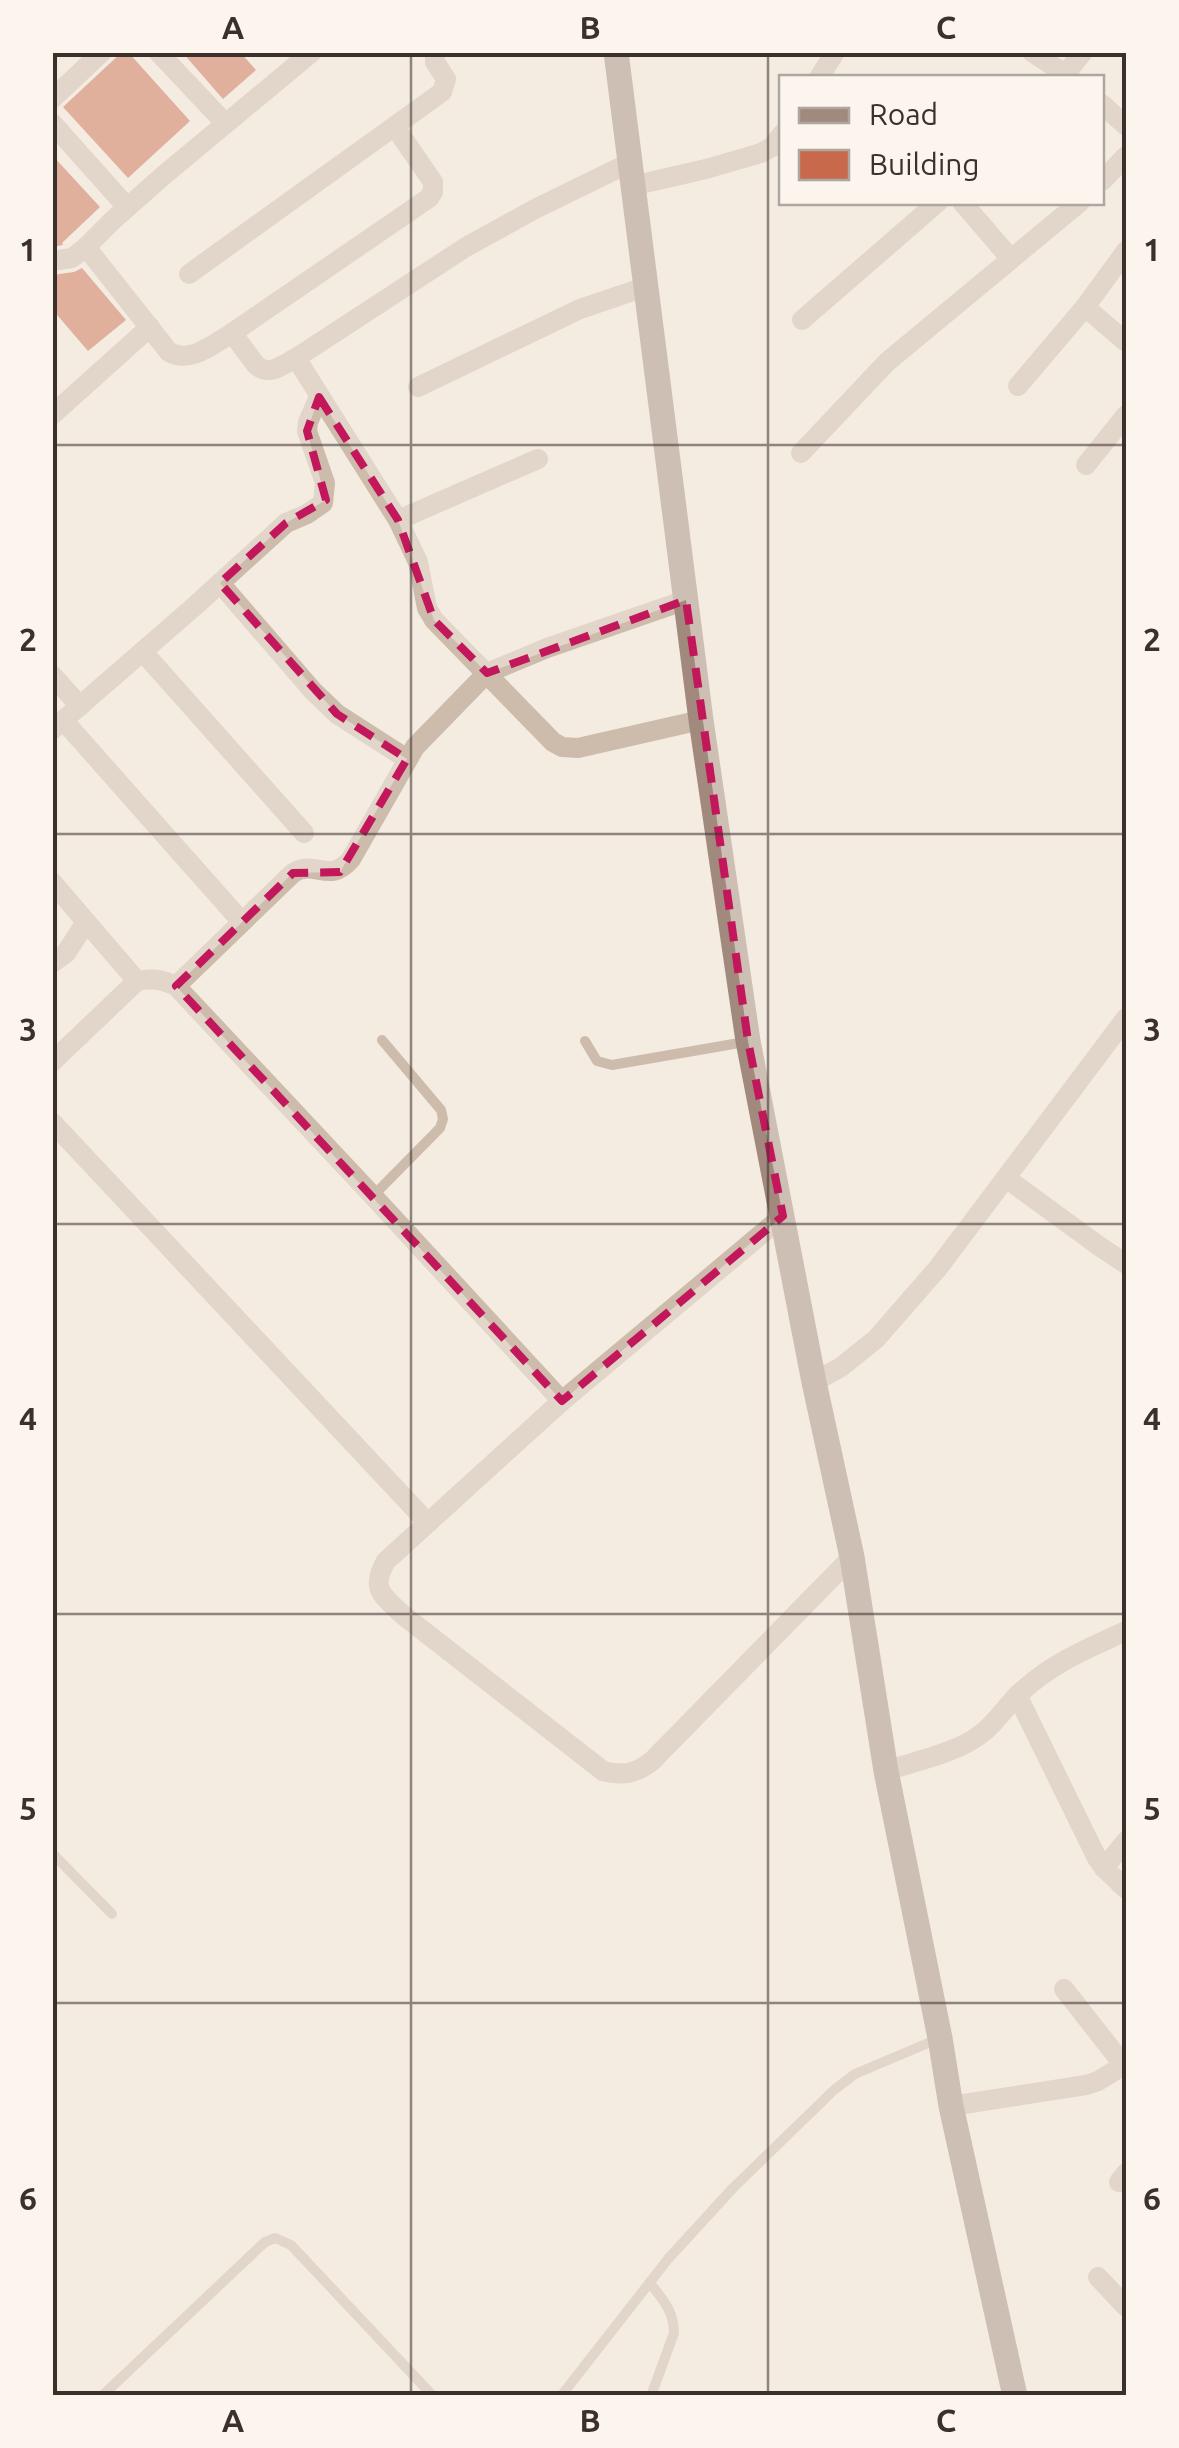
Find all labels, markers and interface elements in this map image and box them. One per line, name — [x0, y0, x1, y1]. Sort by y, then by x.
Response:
text: A — [222, 9, 245, 45]
text: B — [579, 9, 601, 45]
text: C — [936, 9, 956, 45]
legend — [779, 75, 1104, 205]
text: Road — [869, 97, 938, 131]
text: Building — [869, 147, 980, 181]
text: 1 — [19, 231, 37, 267]
text: 1 — [1143, 231, 1161, 267]
text: 2 — [19, 621, 37, 657]
text: 2 — [1143, 621, 1161, 657]
text: 3 — [19, 1011, 37, 1047]
text: 3 — [1143, 1011, 1161, 1047]
text: 4 — [19, 1400, 37, 1436]
text: 4 — [1143, 1400, 1161, 1436]
text: 5 — [19, 1790, 37, 1826]
text: 5 — [1143, 1790, 1161, 1826]
text: 6 — [19, 2180, 37, 2216]
text: 6 — [1143, 2180, 1161, 2216]
text: A — [222, 2402, 245, 2438]
text: B — [579, 2402, 601, 2438]
text: C — [936, 2402, 956, 2438]

